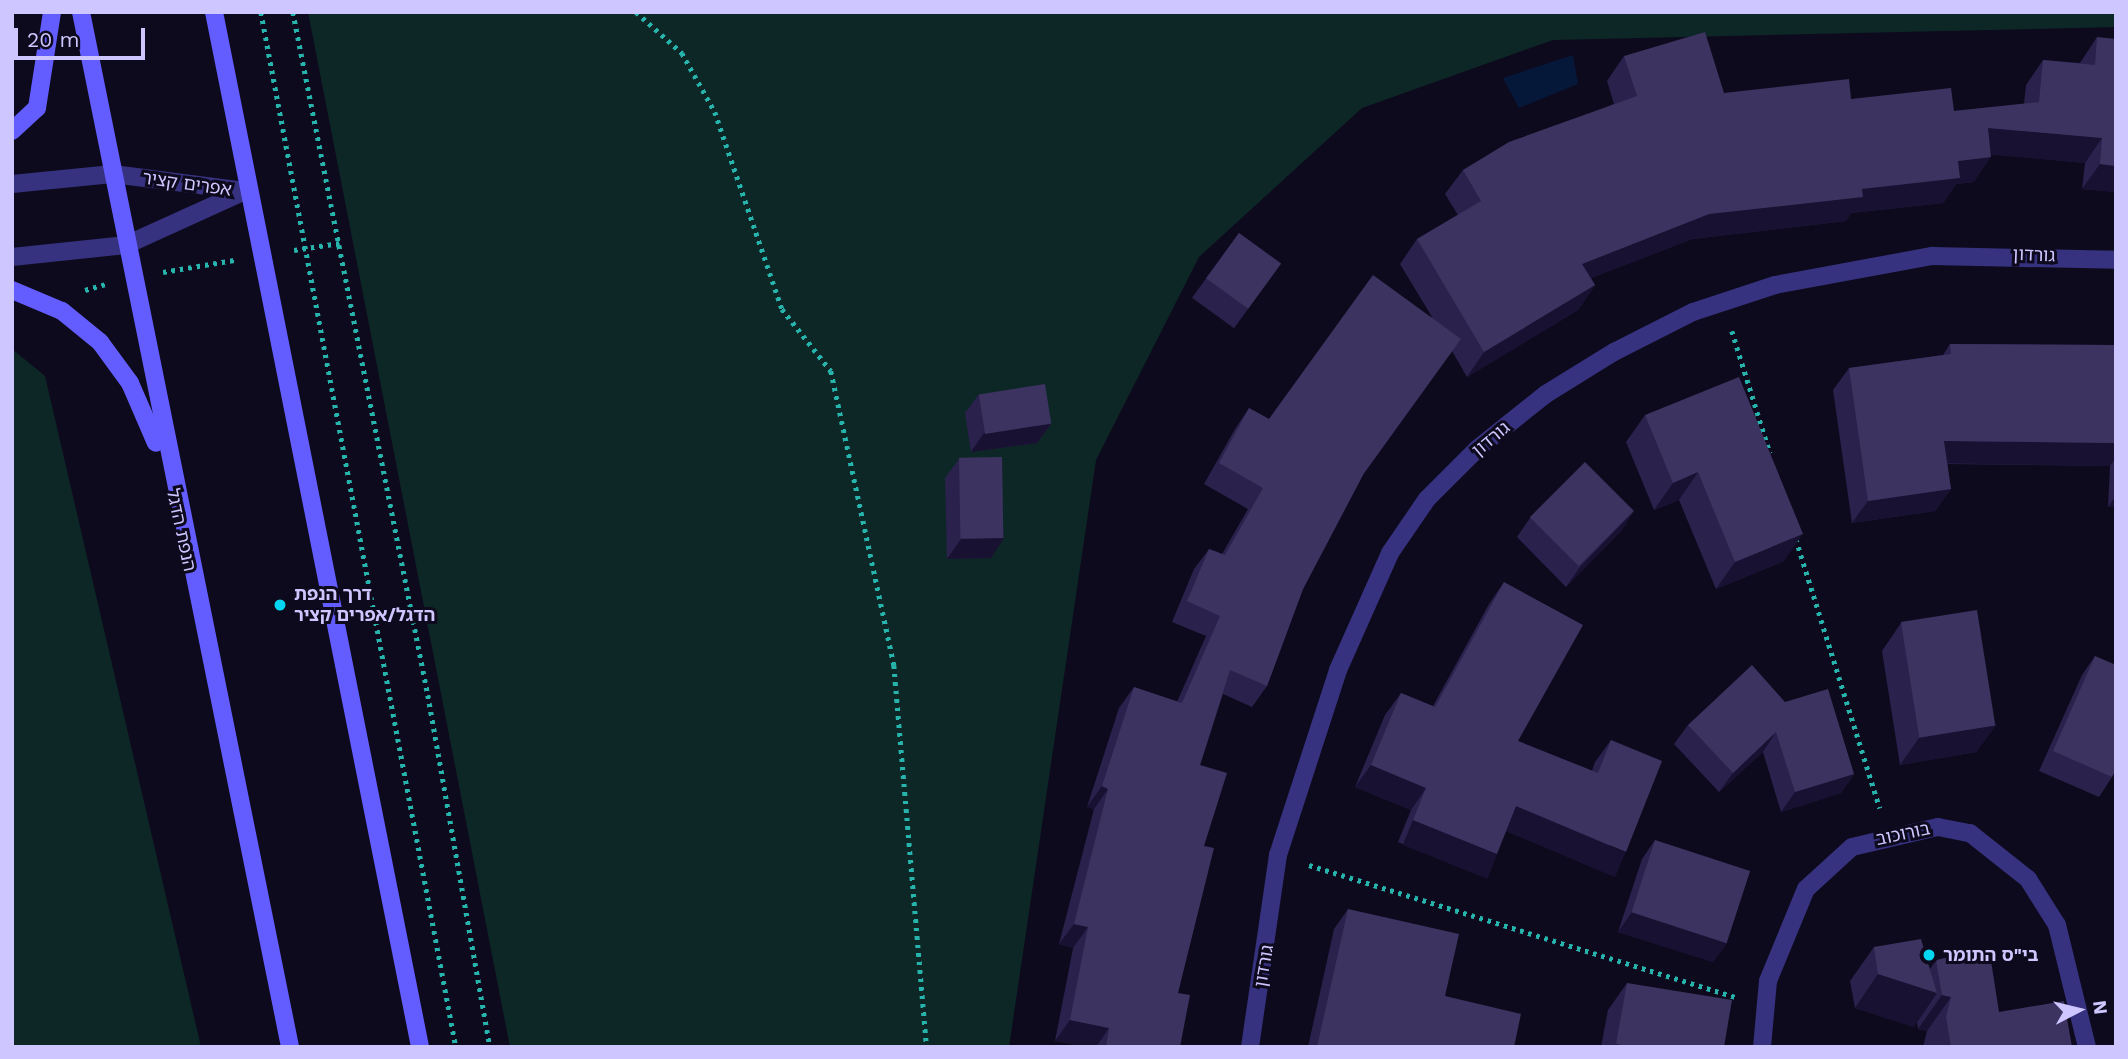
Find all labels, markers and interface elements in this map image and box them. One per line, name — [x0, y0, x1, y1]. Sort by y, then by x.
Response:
scale bar — [18, 14, 149, 58]
text: 20 m — [27, 27, 79, 52]
street label: אפרים קציר — [141, 167, 233, 201]
street label: גורדון — [2012, 243, 2056, 267]
street label: גורדון — [1468, 417, 1514, 461]
street label: הנפת הדגל — [162, 487, 200, 573]
place label: דרך הנפת הדגל/אפרים קציר — [294, 584, 435, 626]
marker: דרך הנפת הדגל/אפרים קציר — [272, 597, 288, 613]
street label: בורוכוב — [1874, 818, 1932, 850]
street label: גורדון — [1250, 943, 1278, 989]
place label: בי"ס התומר — [1943, 944, 2038, 966]
marker: בי"ס התומר — [1921, 947, 1937, 963]
north arrow — [2044, 975, 2114, 1045]
text: N — [2088, 999, 2113, 1016]

